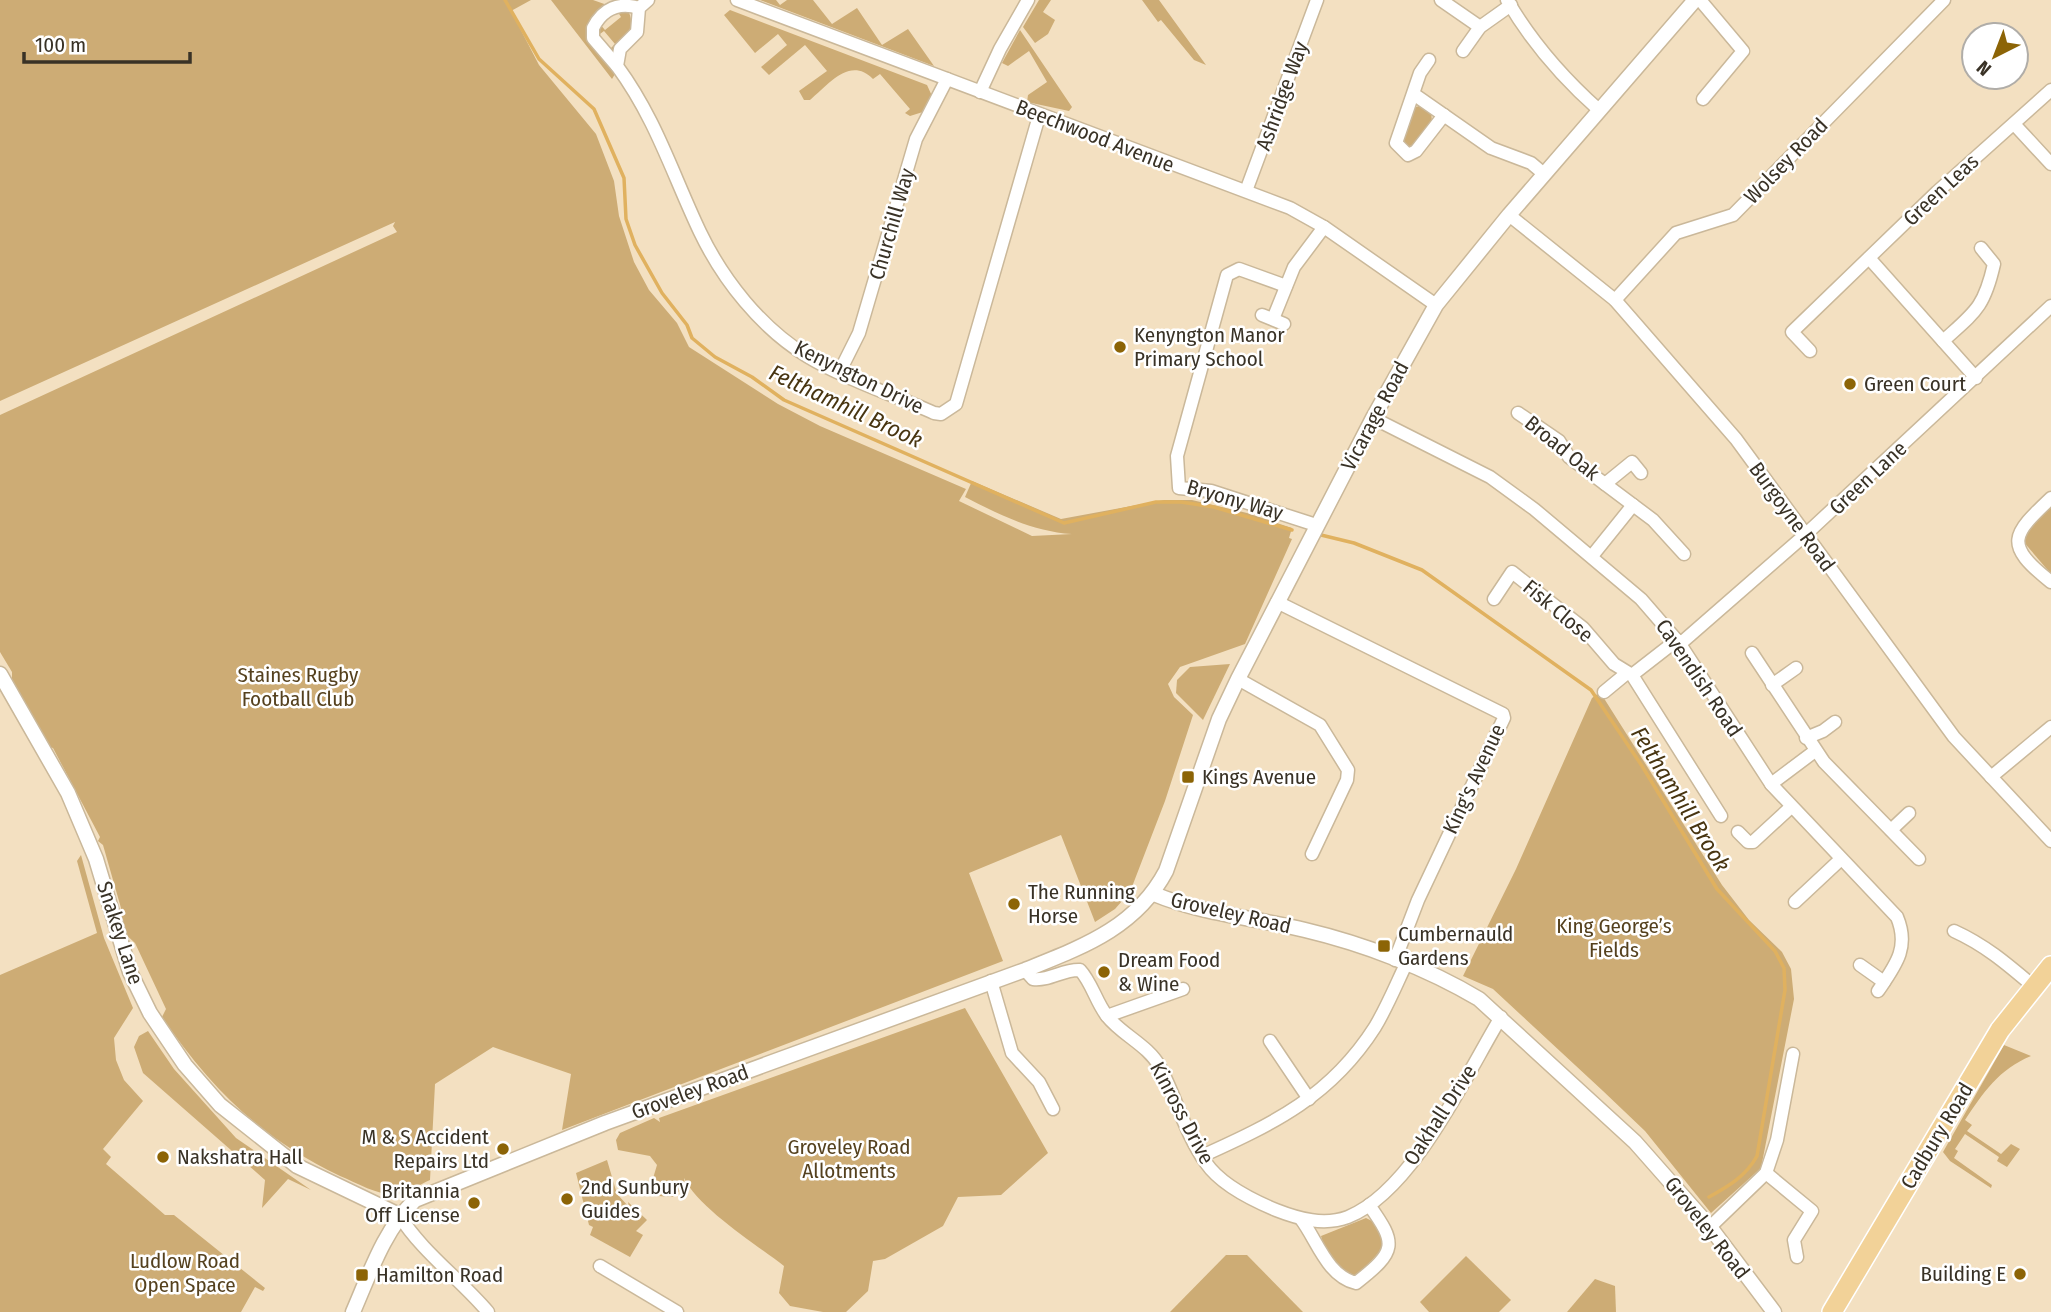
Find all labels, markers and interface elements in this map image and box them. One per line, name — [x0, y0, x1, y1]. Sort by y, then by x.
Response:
scale bar — [24, 21, 191, 65]
north arrow — [1960, 21, 2030, 91]
text: 100 m — [35, 32, 86, 58]
street label: Ashridge Way — [1250, 37, 1314, 154]
text: N — [1972, 56, 1996, 81]
street label: Beechwood Avenue — [1012, 94, 1178, 178]
street label: Wolsey Road — [1739, 113, 1833, 209]
street label: Green Leas — [1898, 149, 1984, 231]
street label: Churchill Way — [864, 165, 921, 283]
place label: Kenyngton Manor Primary School — [1134, 322, 1285, 372]
street label: Kenyngton Drive — [790, 335, 928, 419]
marker: Kenyngton Manor Primary School — [1112, 339, 1128, 355]
street label: Vicarage Road — [1335, 357, 1415, 475]
water label: Felthamhill Brook — [765, 358, 927, 454]
place label: Green Court — [1864, 371, 1966, 397]
marker: Green Court — [1842, 376, 1858, 392]
street label: Broad Oak — [1519, 410, 1605, 486]
street label: Green Lane — [1824, 436, 1912, 520]
street label: Burgoyne Road — [1743, 457, 1841, 577]
street label: Bryony Way — [1184, 474, 1287, 526]
street label: Fisk Close — [1518, 574, 1598, 648]
street label: Cavendish Road — [1650, 614, 1748, 742]
park label: Staines Rugby Football Club — [238, 662, 359, 712]
street label: King's Avenue — [1437, 720, 1511, 838]
water label: Felthamhill Brook — [1625, 721, 1737, 877]
place label: Kings Avenue — [1202, 764, 1316, 790]
marker: Kings Avenue — [1180, 769, 1196, 785]
street label: Snakey Lane — [91, 878, 149, 988]
place label: The Running Horse — [1028, 879, 1135, 929]
street label: Groveley Road — [1168, 887, 1294, 939]
marker: The Running Horse — [1006, 896, 1022, 912]
park label: King George’s Fields — [1556, 913, 1672, 963]
place label: Cumbernauld Gardens — [1398, 921, 1513, 971]
marker: Cumbernauld Gardens — [1376, 938, 1392, 954]
place label: Dream Food & Wine — [1118, 947, 1220, 997]
marker: Dream Food & Wine — [1096, 964, 1112, 980]
street label: Kinross Drive — [1144, 1057, 1220, 1169]
street label: Groveley Road — [628, 1059, 752, 1125]
street label: Oakhall Drive — [1398, 1060, 1482, 1170]
street label: Cadbury Road — [1895, 1078, 1979, 1194]
place label: M & S Accident Repairs Ltd — [361, 1124, 489, 1174]
park label: Groveley Road Allotments — [788, 1134, 910, 1184]
marker: M & S Accident Repairs Ltd — [495, 1141, 511, 1157]
place label: Nakshatra Hall — [177, 1144, 303, 1170]
marker: Nakshatra Hall — [155, 1149, 171, 1165]
street label: Groveley Road — [1659, 1172, 1755, 1284]
place label: 2nd Sunbury Guides — [581, 1174, 689, 1224]
place label: Britannia Off License — [365, 1178, 460, 1228]
marker: 2nd Sunbury Guides — [559, 1191, 575, 1207]
marker: Britannia Off License — [466, 1195, 482, 1211]
park label: Ludlow Road Open Space — [130, 1248, 240, 1298]
place label: Building E — [1921, 1261, 2006, 1287]
place label: Hamilton Road — [376, 1262, 503, 1288]
marker: Building E — [2012, 1266, 2028, 1282]
marker: Hamilton Road — [354, 1267, 370, 1283]

